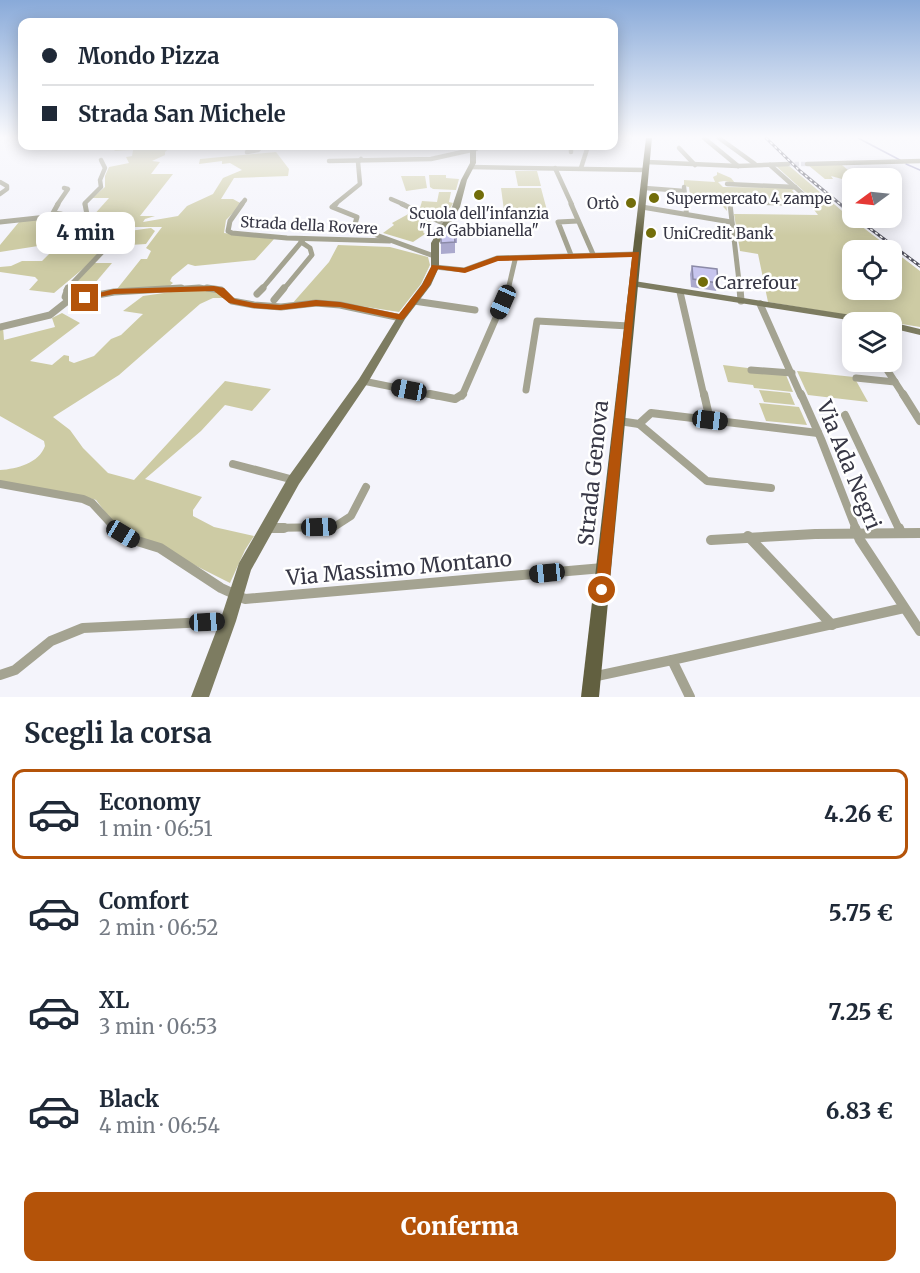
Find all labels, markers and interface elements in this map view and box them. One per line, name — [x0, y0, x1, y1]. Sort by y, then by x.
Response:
text: Mondo Pizza — [78, 42, 220, 70]
text: Strada San Michele — [78, 100, 286, 128]
north arrow — [842, 168, 902, 228]
map controls — [842, 168, 902, 372]
marker: Scuola dell'infanzia "La Gabbianella" — [472, 188, 486, 202]
place label: Supermercato 4 zampe — [666, 189, 832, 208]
marker: Supermercato 4 zampe — [647, 191, 661, 205]
place label: Ortò — [587, 194, 619, 213]
marker: Ortò — [624, 196, 638, 210]
place label: Scuola dell'infanzia "La Gabbianella" — [409, 204, 549, 240]
callout: 4 min — [36, 211, 134, 253]
street label: Strada della Rovere — [240, 212, 378, 238]
text: 4 min — [56, 220, 115, 245]
place label: UniCredit Bank — [663, 224, 774, 243]
marker: UniCredit Bank — [644, 226, 658, 240]
button: locate — [842, 240, 902, 300]
place label: Carrefour — [715, 271, 798, 294]
marker: Carrefour — [696, 275, 710, 289]
car — [487, 282, 519, 322]
route end — [71, 284, 98, 311]
button: layers — [842, 312, 902, 372]
car — [390, 378, 428, 402]
street label: Via Ada Negri — [810, 396, 887, 534]
street label: Strada Genova — [572, 399, 614, 547]
car — [691, 409, 729, 431]
car — [103, 517, 143, 551]
car — [301, 517, 337, 537]
street label: Via Massimo Montano — [284, 545, 513, 591]
car — [528, 562, 566, 584]
route start — [588, 576, 615, 603]
car — [189, 612, 225, 632]
text: Scegli la corsa — [24, 716, 212, 750]
icon: car — [27, 787, 81, 841]
text: Economy — [99, 788, 200, 816]
text: 4.26 € — [824, 800, 893, 828]
text: 1 min · 06:51 — [99, 816, 213, 841]
icon: car — [27, 886, 81, 940]
text: Comfort — [99, 887, 189, 915]
text: 5.75 € — [829, 899, 893, 927]
text: 2 min · 06:52 — [99, 915, 218, 940]
icon: car — [27, 985, 81, 1039]
text: XL — [99, 986, 129, 1014]
text: 7.25 € — [828, 998, 893, 1026]
text: 3 min · 06:53 — [99, 1014, 217, 1039]
icon: car — [27, 1084, 81, 1138]
text: Black — [99, 1085, 159, 1113]
text: 6.83 € — [826, 1097, 893, 1125]
text: 4 min · 06:54 — [99, 1113, 220, 1138]
button: Conferma — [24, 1192, 896, 1261]

